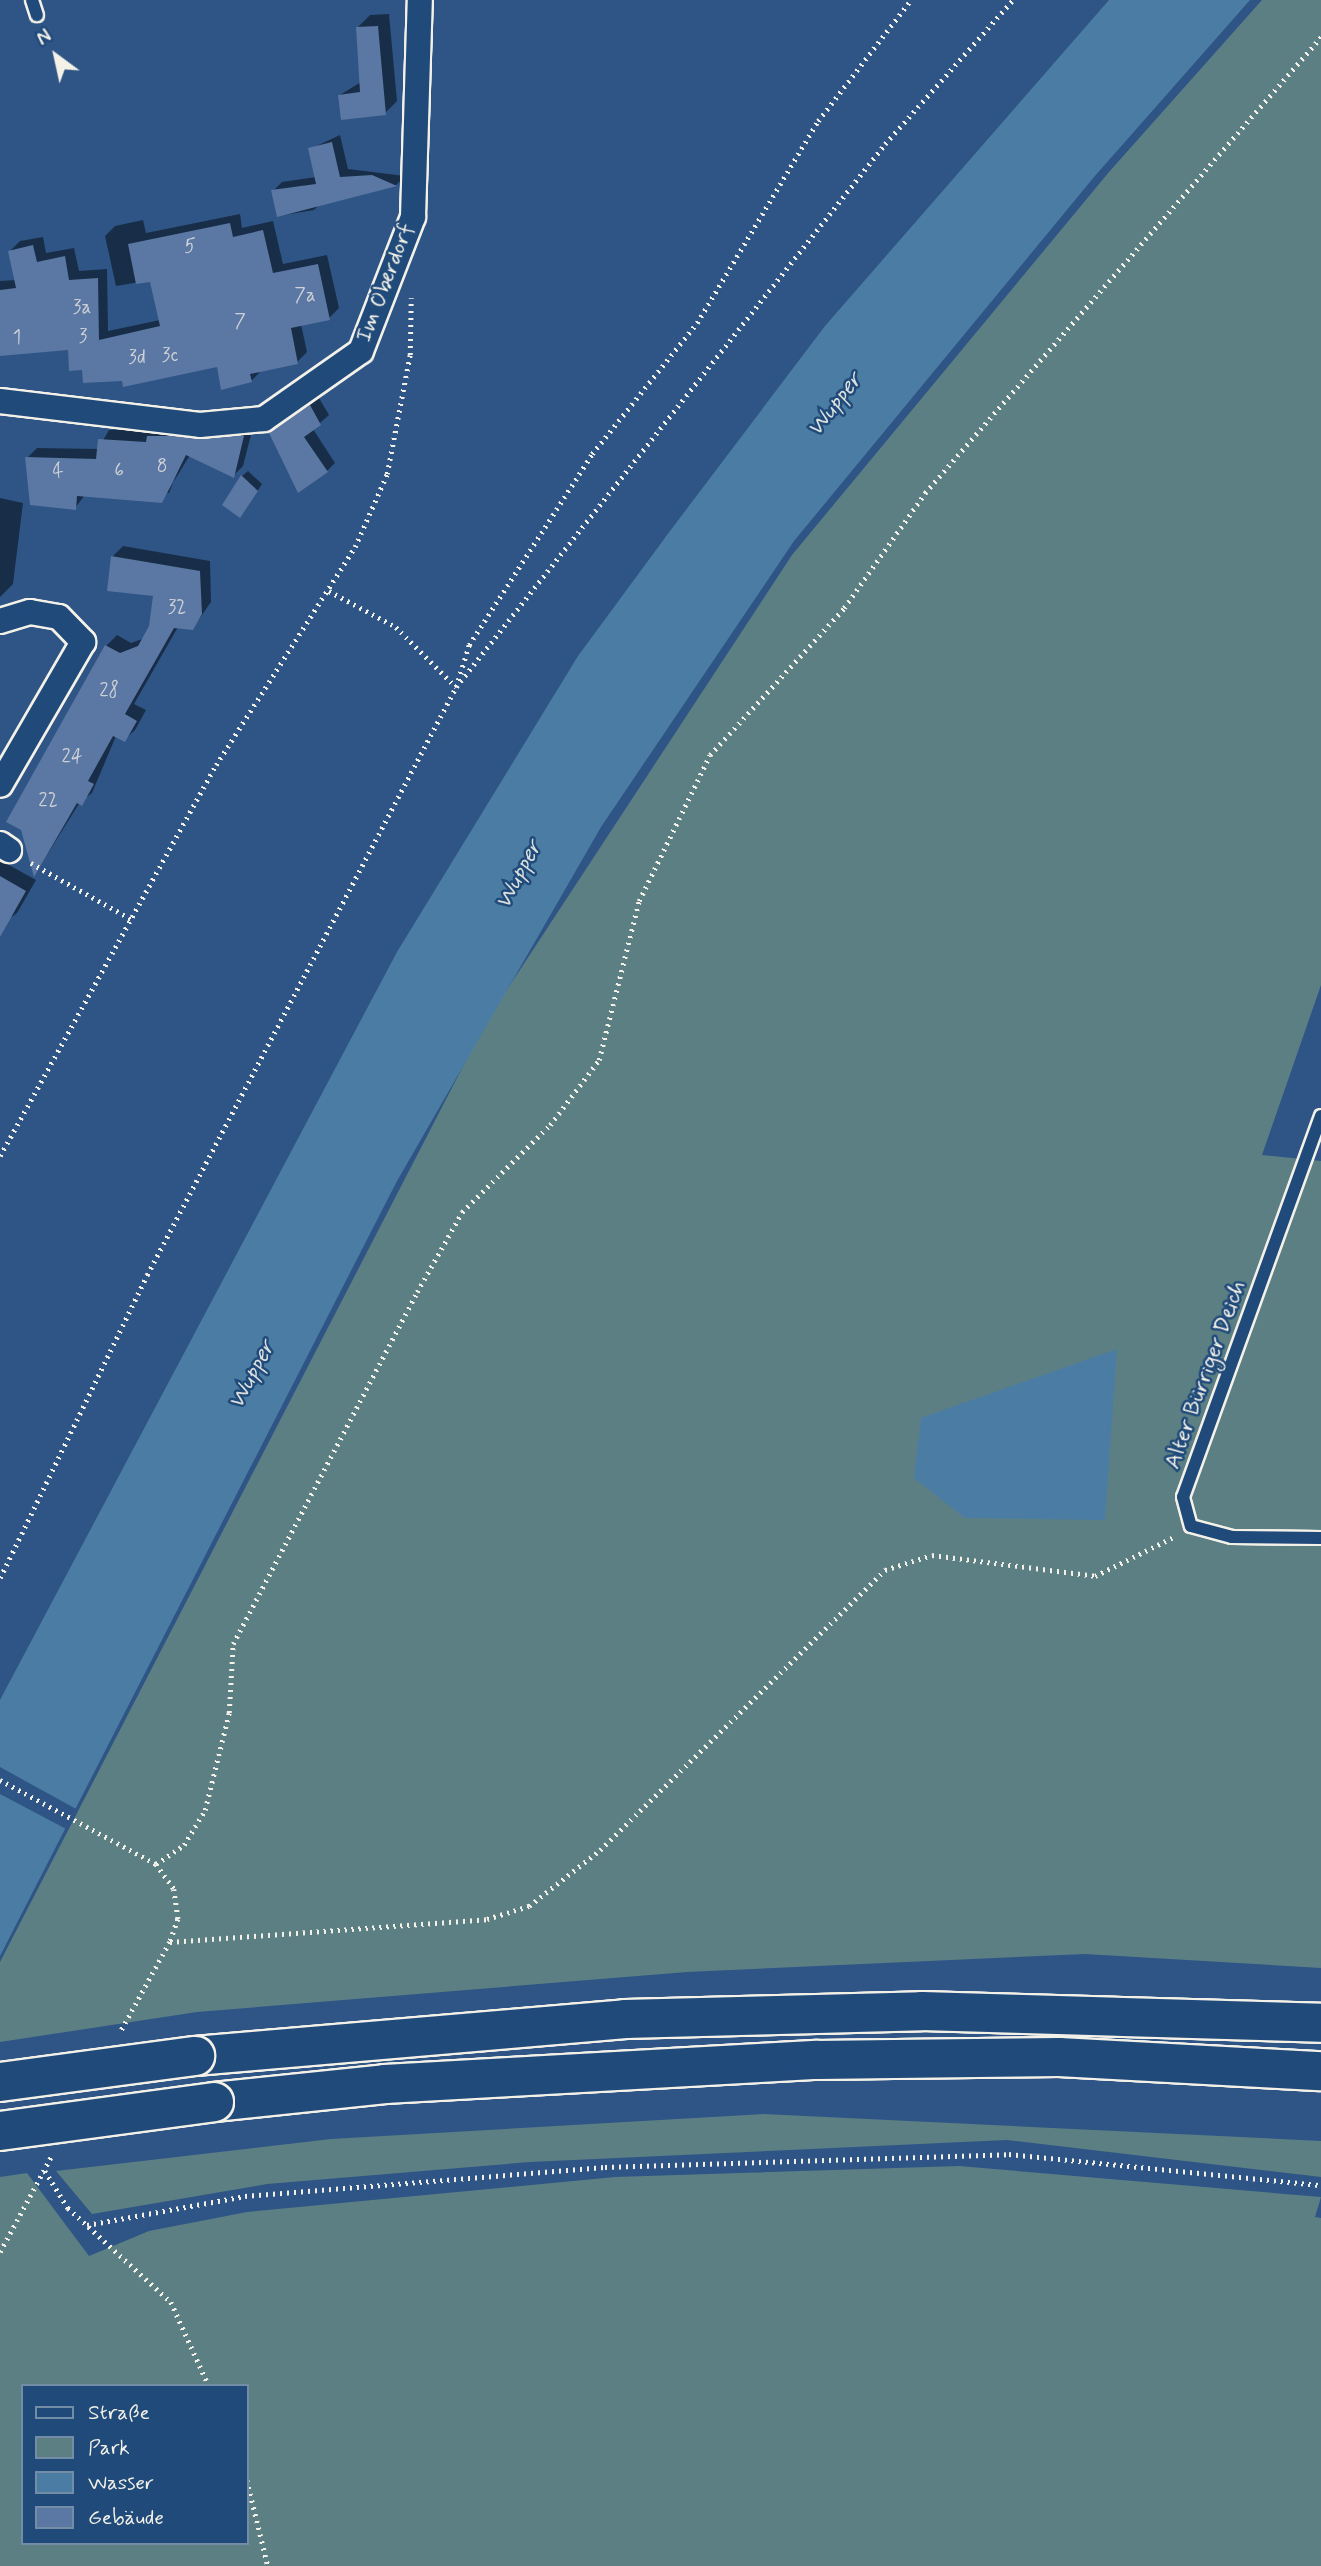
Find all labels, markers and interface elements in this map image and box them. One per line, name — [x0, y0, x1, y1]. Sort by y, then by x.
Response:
north arrow — [21, 21, 91, 91]
text: N — [32, 24, 56, 52]
street label: Im Oberdorf — [351, 219, 421, 347]
house number: 5 — [184, 236, 196, 258]
house number: 7a — [294, 285, 316, 307]
house number: 3a — [73, 297, 91, 319]
house number: 7 — [234, 311, 246, 333]
house number: 3 — [79, 326, 87, 348]
house number: 1 — [13, 327, 21, 349]
house number: 3c — [162, 345, 178, 367]
house number: 3d — [128, 347, 146, 369]
water label: Wupper — [801, 367, 869, 443]
house number: 8 — [157, 456, 167, 478]
house number: 6 — [114, 460, 124, 482]
house number: 4 — [52, 461, 64, 483]
house number: 32 — [168, 597, 186, 619]
house number: 28 — [99, 680, 119, 702]
house number: 24 — [62, 746, 82, 768]
house number: 22 — [38, 790, 58, 812]
water label: Wupper — [489, 836, 549, 914]
street label: Alter Bürriger Deich — [1159, 1277, 1253, 1473]
water label: Wupper — [222, 1336, 282, 1414]
legend — [21, 2384, 248, 2545]
text: Straße — [88, 2399, 150, 2427]
text: Park — [88, 2434, 130, 2462]
text: Wasser — [88, 2469, 154, 2497]
text: Gebäude — [88, 2504, 164, 2532]

